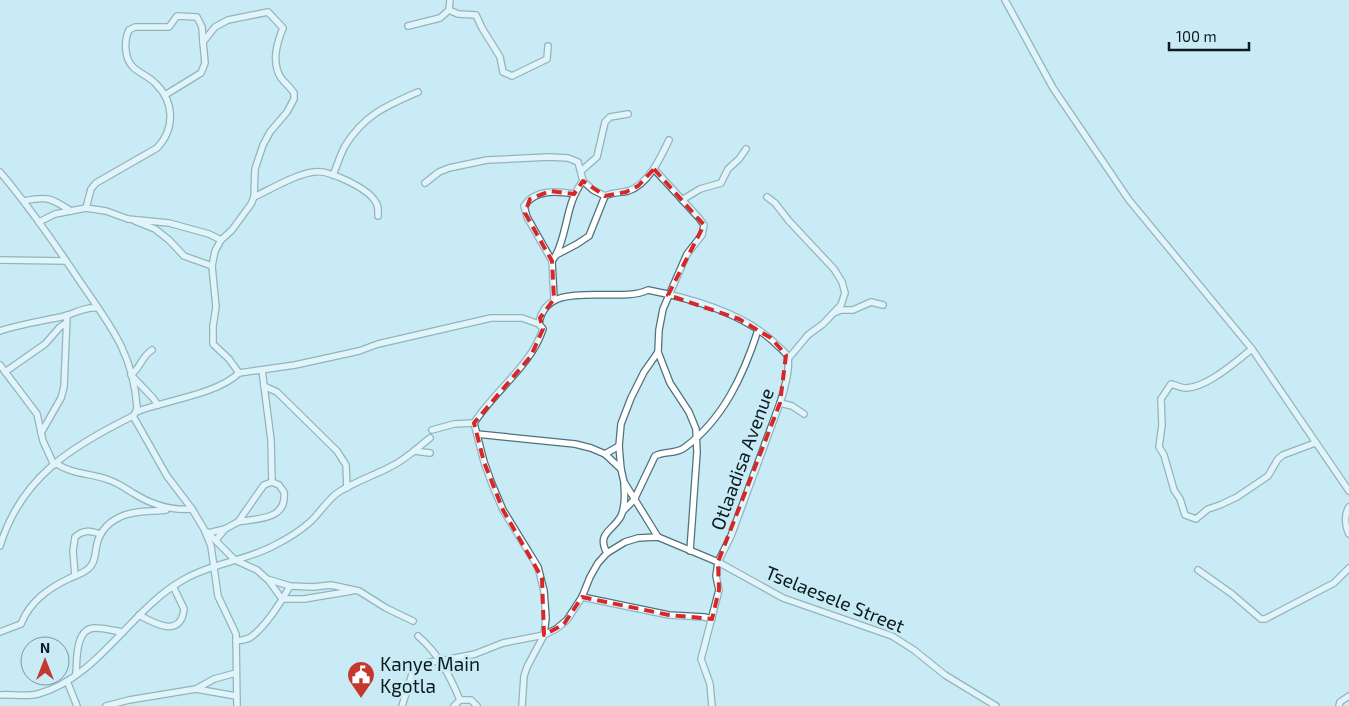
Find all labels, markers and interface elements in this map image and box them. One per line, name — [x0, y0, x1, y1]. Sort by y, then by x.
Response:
scale bar — [1169, 20, 1249, 52]
text: 100 m — [1176, 27, 1217, 45]
street label: Otlaadisa Avenue — [705, 385, 778, 533]
street label: Tselaesele Street — [762, 560, 908, 637]
north arrow — [20, 636, 70, 686]
text: N — [40, 639, 50, 656]
place label: Kanye Main Kgotla — [380, 652, 480, 697]
public building icon: Kanye Main Kgotla — [346, 660, 376, 699]

